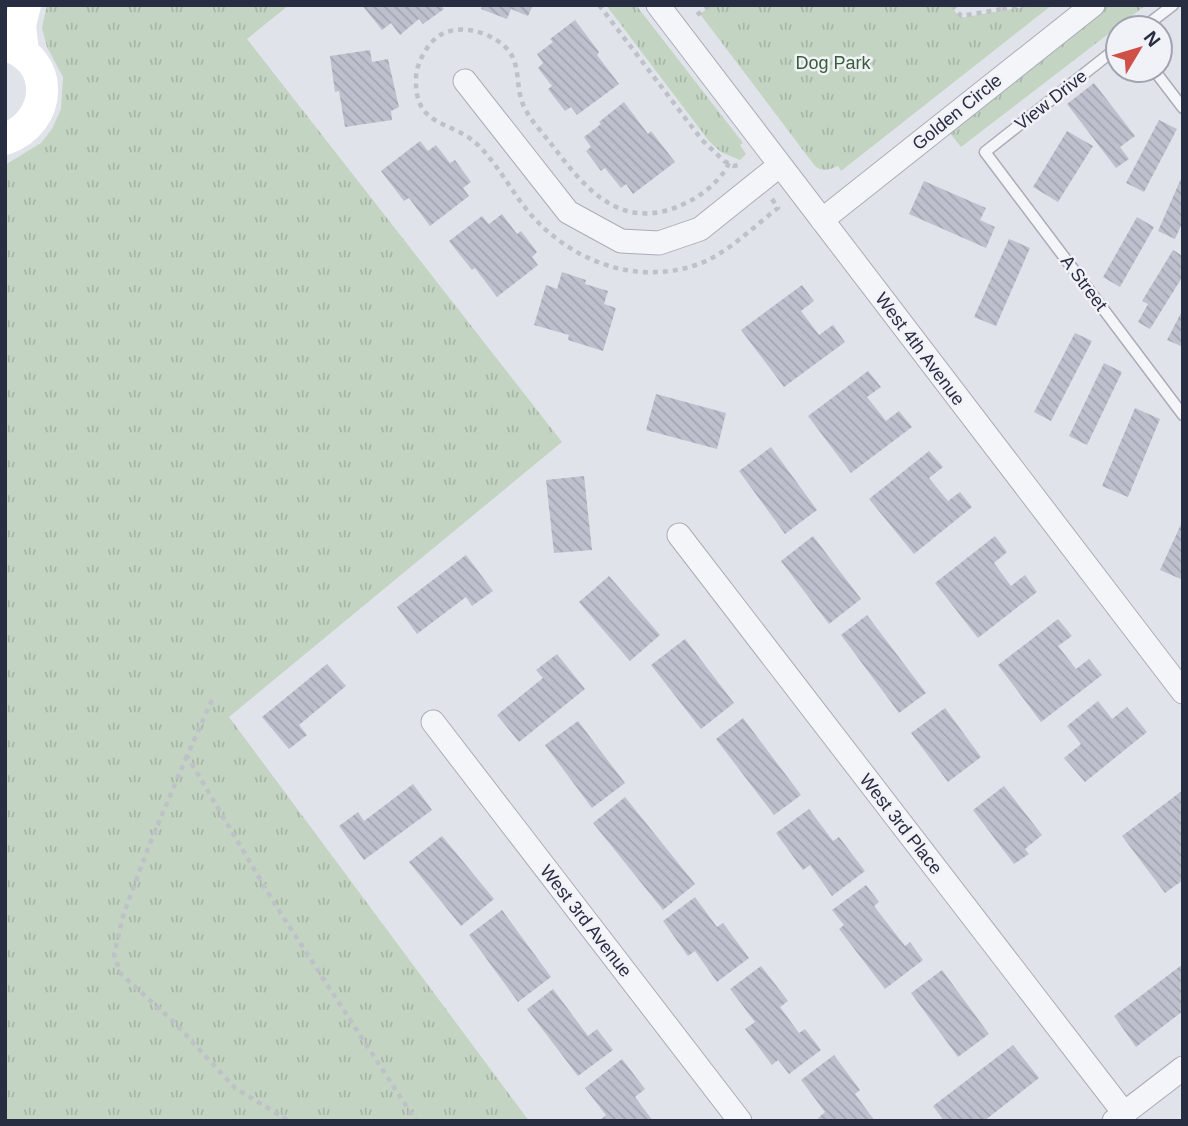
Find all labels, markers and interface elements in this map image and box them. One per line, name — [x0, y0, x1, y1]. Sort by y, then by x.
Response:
north arrow — [1104, 14, 1174, 84]
text: N — [1140, 27, 1165, 51]
park label: Dog Park — [795, 53, 872, 73]
street label: View Drive — [1011, 66, 1091, 134]
street label: Golden Circle — [908, 70, 1006, 154]
street label: A Street — [1057, 251, 1111, 315]
street label: West 4th Avenue — [871, 289, 969, 409]
street label: West 3rd Place — [856, 770, 946, 878]
street label: West 3rd Avenue — [536, 861, 636, 981]

